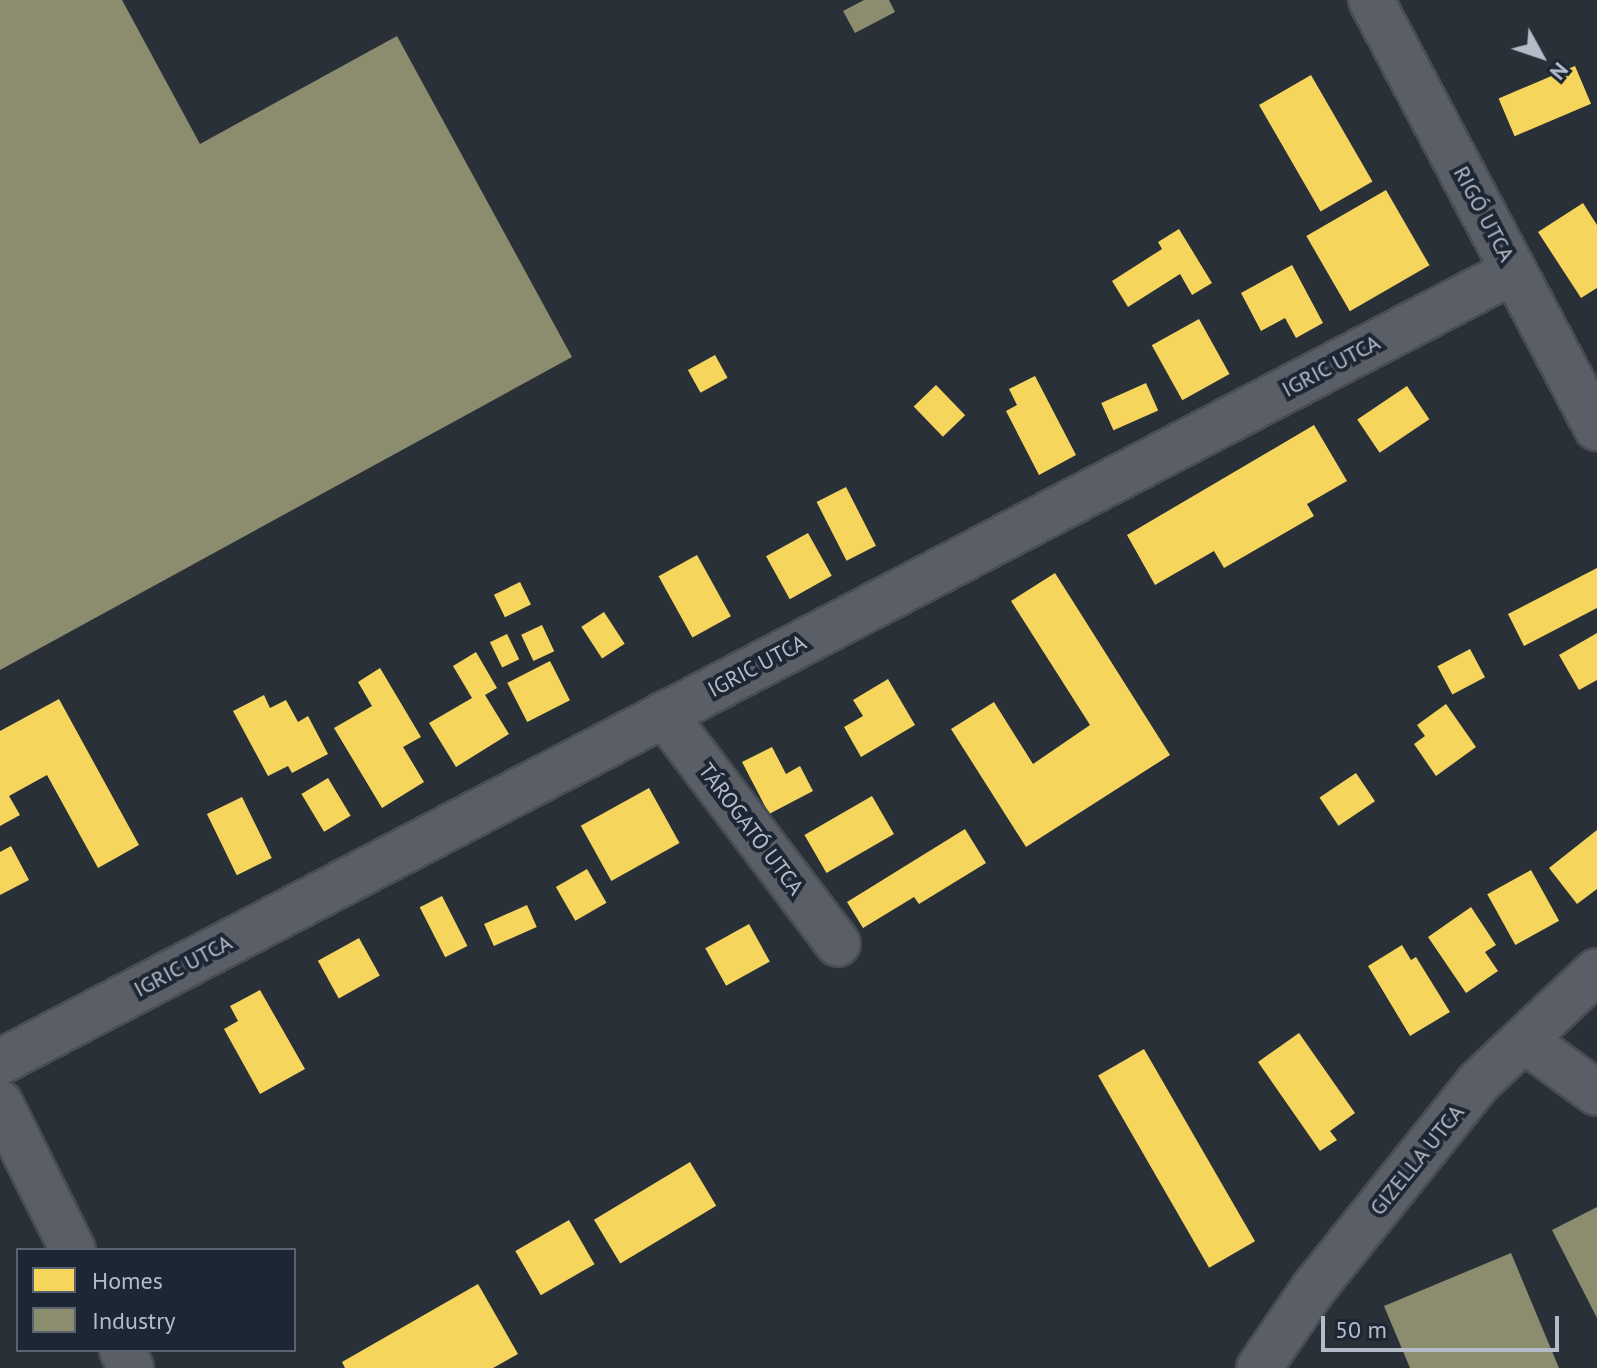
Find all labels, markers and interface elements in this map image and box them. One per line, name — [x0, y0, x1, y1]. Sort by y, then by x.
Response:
north arrow — [1501, 16, 1581, 96]
text: N — [1544, 57, 1575, 86]
street label: RIGÓ UTCA — [1448, 162, 1520, 266]
street label: IGRIC UTCA — [1277, 329, 1385, 403]
street label: IGRIC UTCA — [703, 629, 811, 703]
street label: TÁROGATÓ UTCA — [693, 758, 809, 900]
street label: IGRIC UTCA — [129, 929, 237, 1003]
street label: GIZELLA UTCA — [1364, 1099, 1470, 1221]
legend — [16, 1248, 296, 1352]
text: Homes — [92, 1265, 163, 1296]
scale bar — [1325, 1300, 1563, 1350]
text: Industry — [92, 1305, 176, 1336]
text: 50 m — [1335, 1314, 1387, 1345]

